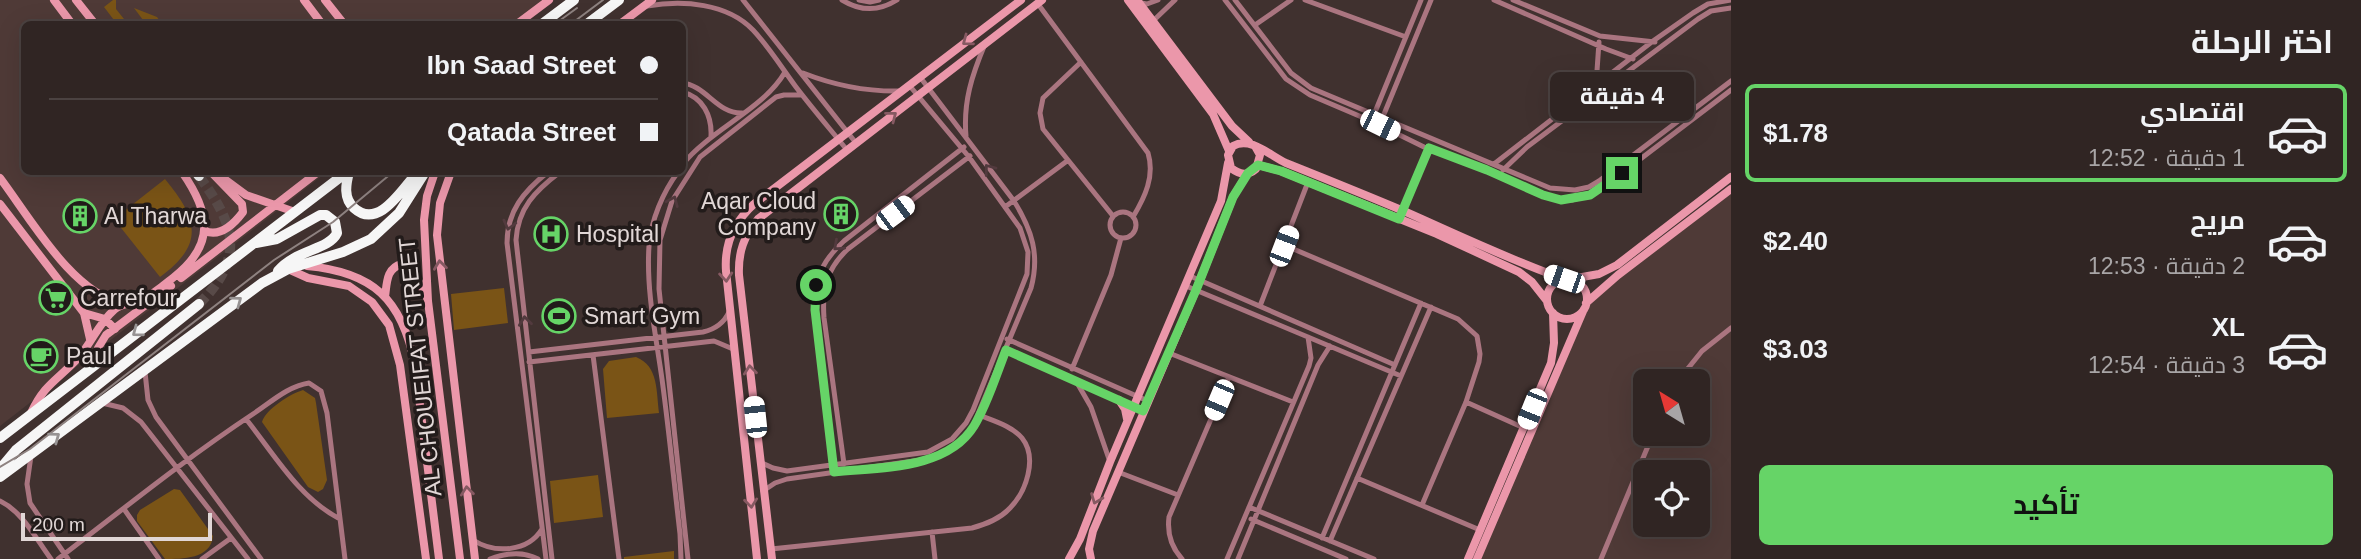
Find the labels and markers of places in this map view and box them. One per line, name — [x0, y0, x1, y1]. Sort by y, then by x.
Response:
place label: Aqar Cloud Company — [701, 188, 816, 240]
building icon: Aqar Cloud Company — [822, 195, 860, 233]
building icon: Al Tharwa — [61, 197, 99, 235]
place label: Al Tharwa — [104, 203, 207, 229]
hospital icon: Hospital — [532, 215, 570, 253]
place label: Hospital — [576, 221, 659, 247]
supermarket icon: Carrefour — [37, 279, 75, 317]
place label: Carrefour — [80, 285, 177, 311]
sports icon: Smart Gym — [540, 297, 578, 335]
place label: Smart Gym — [584, 303, 700, 329]
cafe icon: Paul — [22, 337, 60, 375]
place label: Paul — [66, 343, 112, 369]

